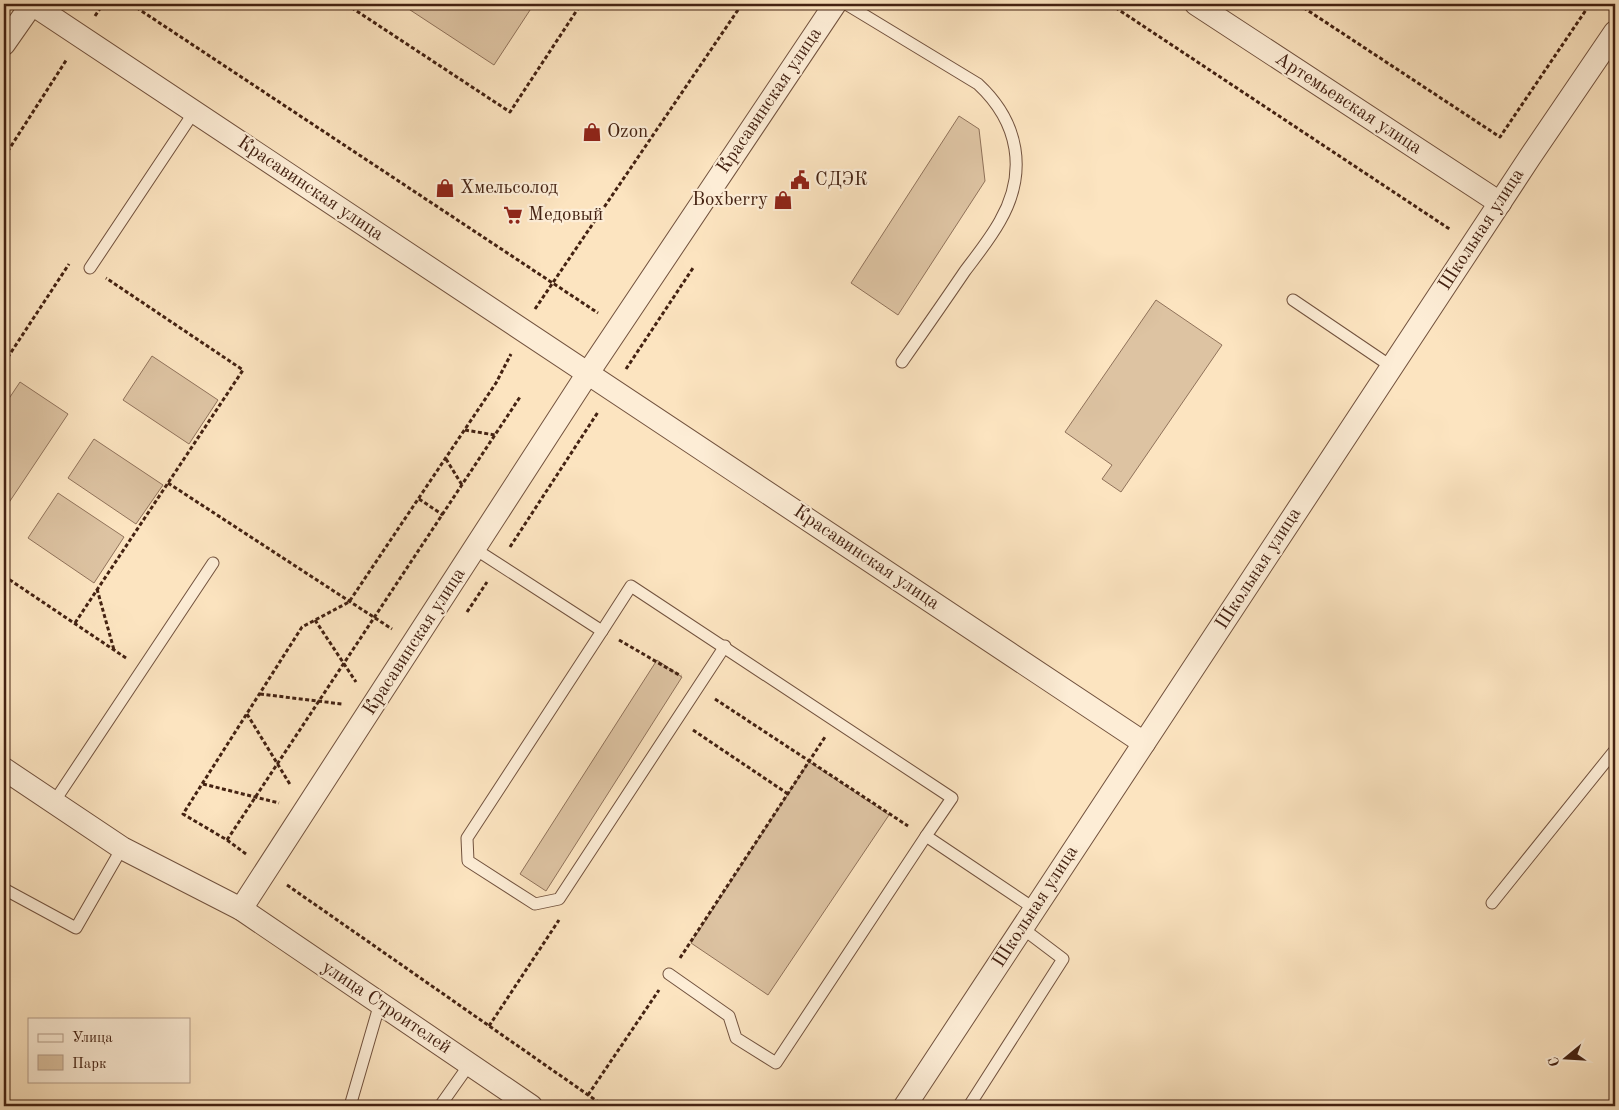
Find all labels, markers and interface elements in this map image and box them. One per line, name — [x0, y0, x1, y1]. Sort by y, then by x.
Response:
street label: Красавинская улица — [714, 24, 826, 177]
street label: Артемьевская улица — [1271, 50, 1425, 159]
shop icon: Ozon — [581, 121, 603, 143]
place label: Ozon — [607, 123, 648, 142]
street label: Красавинская улица — [234, 133, 387, 245]
street label: Школьная улица — [1436, 165, 1529, 294]
public building icon: СДЭК — [789, 169, 811, 191]
place label: СДЭК — [815, 171, 868, 190]
shop icon: Хмельсолод — [434, 177, 456, 199]
place label: Хмельсолод — [460, 179, 559, 198]
shop icon: Boxberry — [772, 189, 794, 211]
place label: Boxberry — [692, 191, 768, 210]
supermarket icon: Медовый — [502, 204, 524, 226]
place label: Медовый — [528, 206, 603, 225]
street label: Красавинская улица — [790, 502, 943, 614]
street label: Школьная улица — [1213, 504, 1306, 633]
street label: Красавинская улица — [360, 564, 470, 719]
street label: Школьная улица — [990, 842, 1083, 971]
street label: улица Строителей — [318, 958, 454, 1058]
legend — [28, 1018, 190, 1082]
text: Улица — [72, 1031, 113, 1046]
north arrow — [1542, 1032, 1592, 1082]
text: С — [1547, 1055, 1563, 1068]
text: Парк — [72, 1057, 107, 1072]

